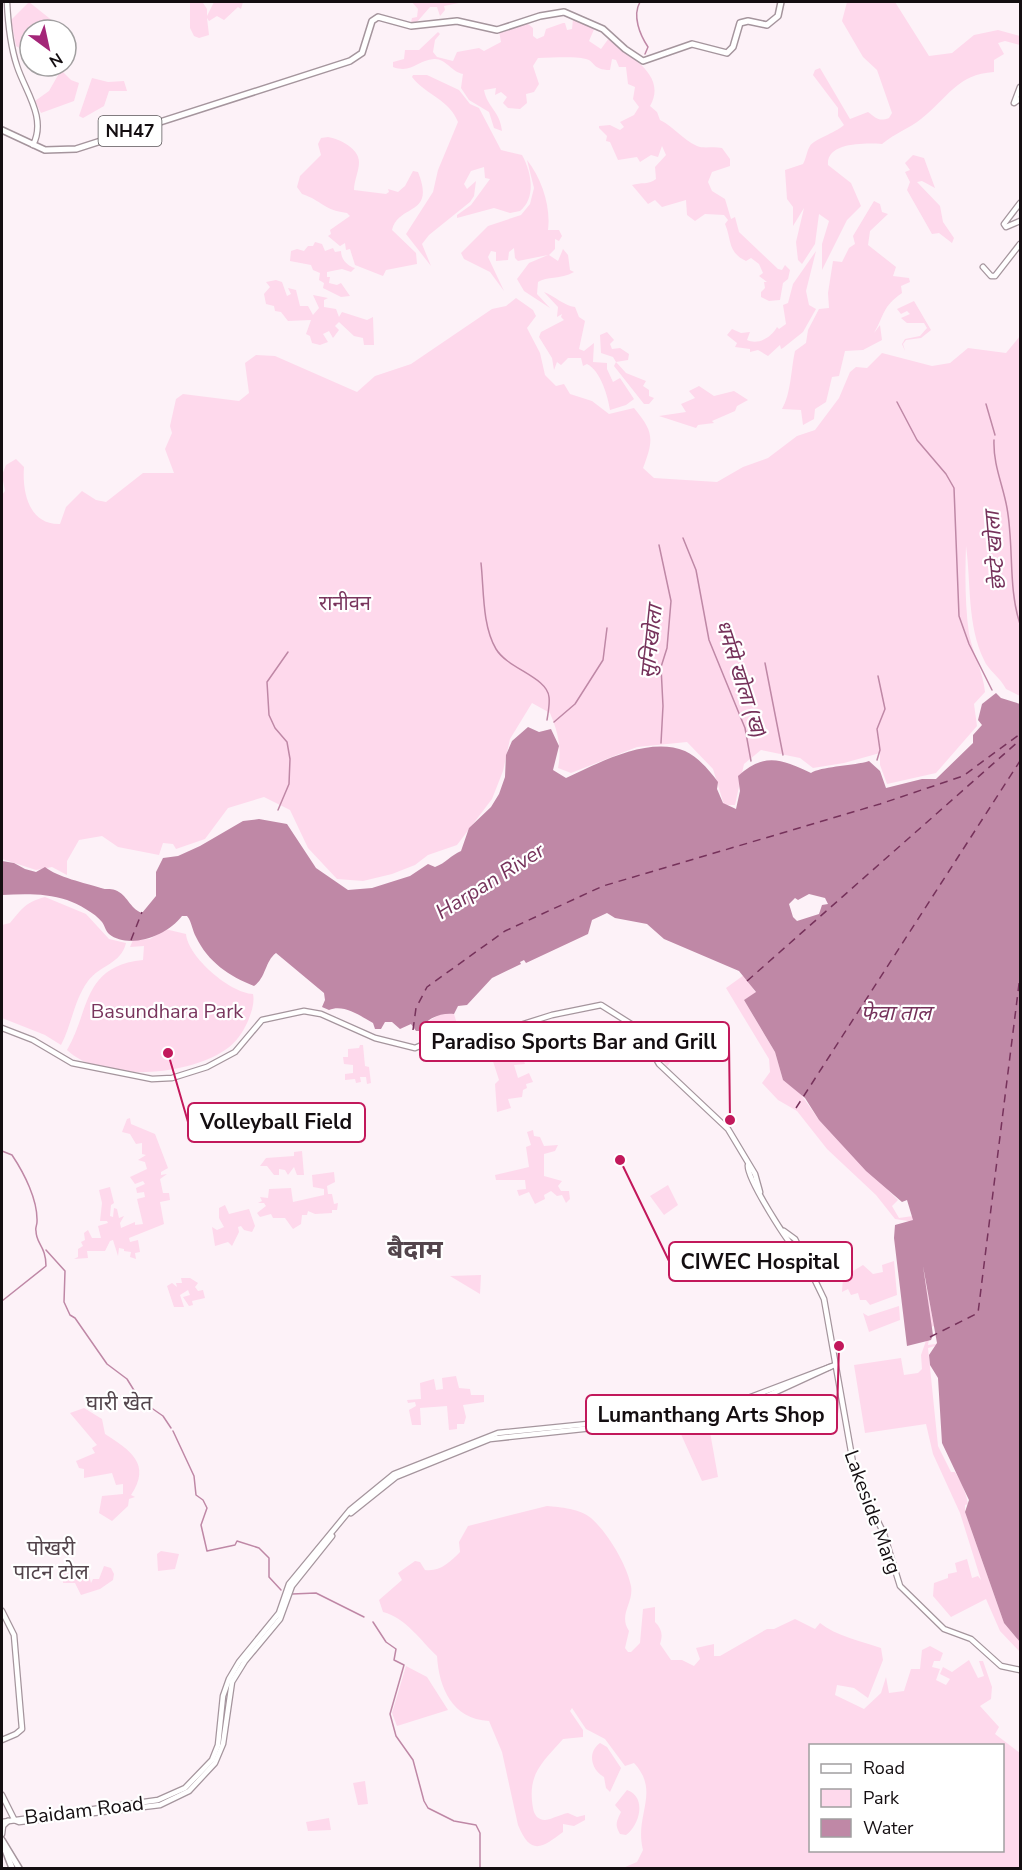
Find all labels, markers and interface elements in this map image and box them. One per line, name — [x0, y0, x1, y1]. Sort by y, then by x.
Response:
north arrow — [18, 18, 78, 78]
text: N — [45, 47, 67, 72]
road number: NH47 — [98, 116, 162, 146]
water label: छेप्टे खोला — [977, 507, 1012, 592]
park label: रानीवन — [319, 590, 372, 617]
water label: सुनिखोला — [633, 600, 669, 680]
water label: धर्मसे खोला (ख) — [709, 616, 773, 742]
water label: Harpan River — [430, 836, 550, 926]
park label: Basundhara Park — [91, 998, 244, 1025]
water label: फेवा ताल — [861, 999, 935, 1027]
callout: Paradiso Sports Bar and Grill — [420, 1022, 729, 1061]
text: Paradiso Sports Bar and Grill — [431, 1028, 717, 1056]
callout: Volleyball Field — [188, 1103, 365, 1142]
text: Volleyball Field — [199, 1108, 352, 1136]
district label: बैदाम — [387, 1232, 444, 1267]
callout: CIWEC Hospital — [669, 1242, 852, 1281]
text: CIWEC Hospital — [681, 1248, 840, 1276]
district label: घारी खेत — [86, 1389, 153, 1417]
callout: Lumanthang Arts Shop — [586, 1395, 837, 1434]
text: Lumanthang Arts Shop — [597, 1401, 825, 1429]
street label: Lakeside Marg — [838, 1446, 907, 1578]
district label: पोखरी पाटन टोल — [13, 1534, 89, 1586]
legend — [809, 1744, 1004, 1852]
text: Road — [863, 1756, 905, 1780]
text: Park — [863, 1786, 900, 1810]
street label: Baidam Road — [23, 1790, 145, 1831]
text: Water — [863, 1816, 914, 1840]

